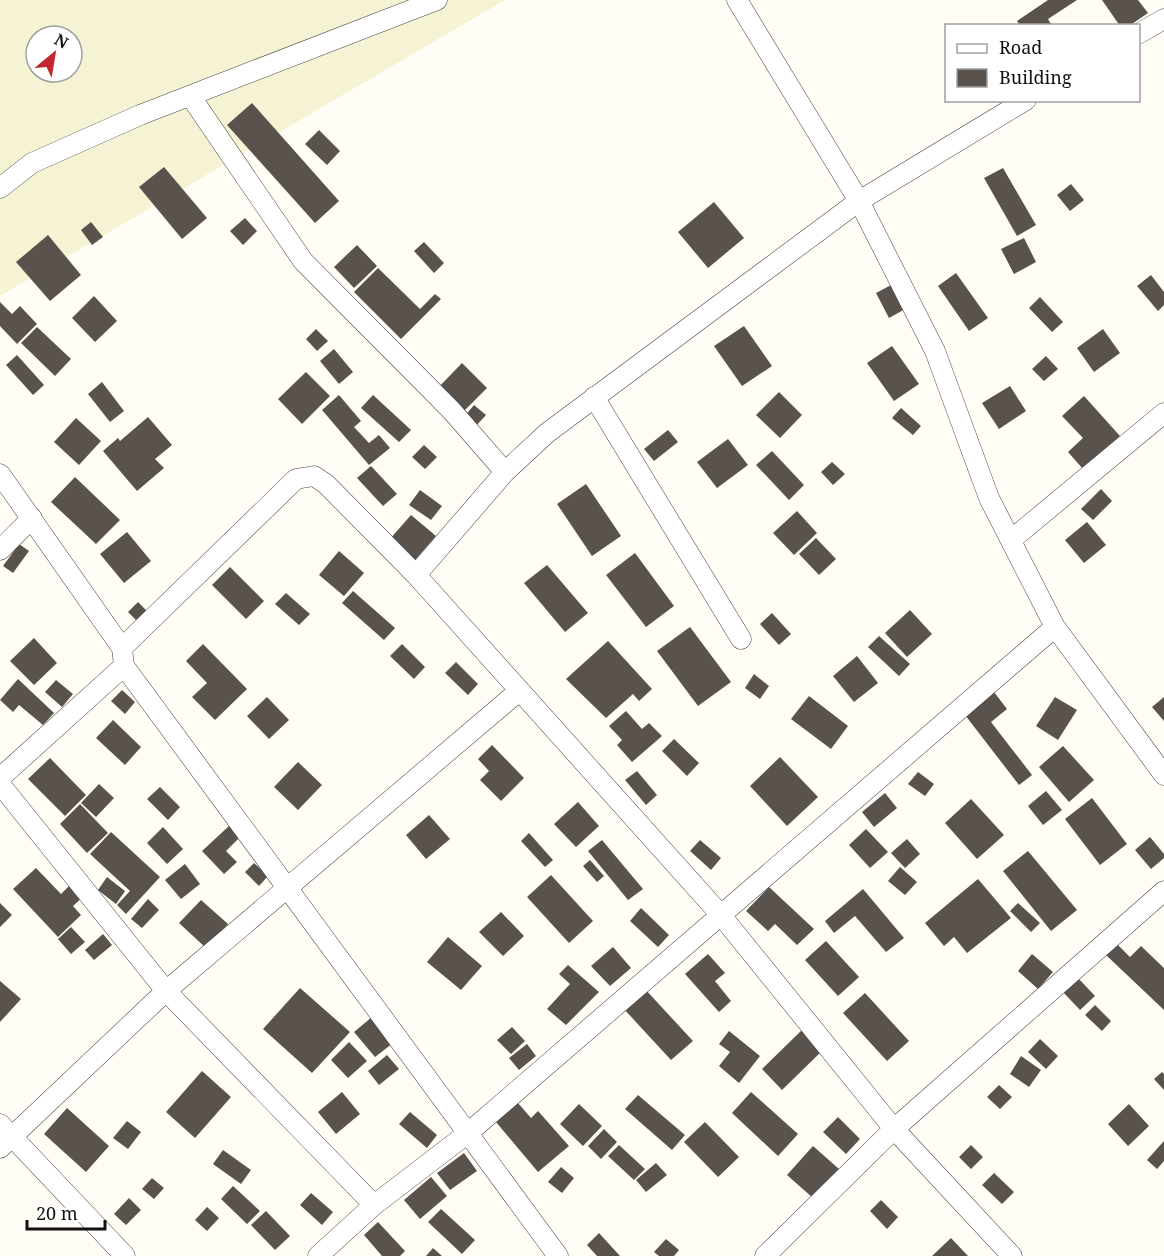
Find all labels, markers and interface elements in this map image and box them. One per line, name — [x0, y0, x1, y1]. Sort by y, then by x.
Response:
north arrow — [24, 24, 84, 84]
legend — [945, 24, 1140, 102]
text: N — [51, 28, 73, 54]
text: Road — [999, 35, 1042, 59]
text: Building — [999, 65, 1072, 89]
scale bar — [27, 1193, 105, 1231]
text: 20 m — [36, 1201, 78, 1225]

